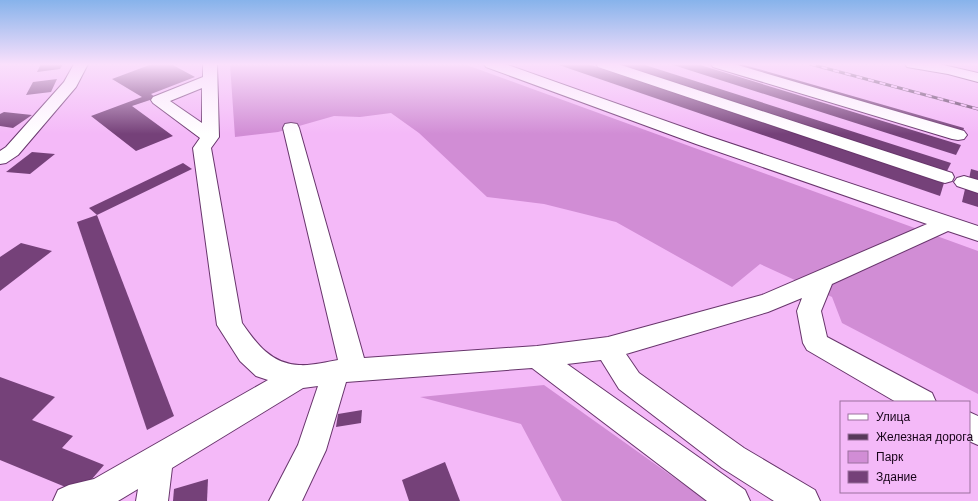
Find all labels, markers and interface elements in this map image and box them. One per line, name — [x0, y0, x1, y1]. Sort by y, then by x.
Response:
legend — [840, 401, 970, 493]
text: Улица — [876, 410, 910, 424]
text: Железная дорога — [876, 430, 973, 444]
text: Парк — [876, 450, 904, 464]
text: Здание — [876, 470, 917, 484]

